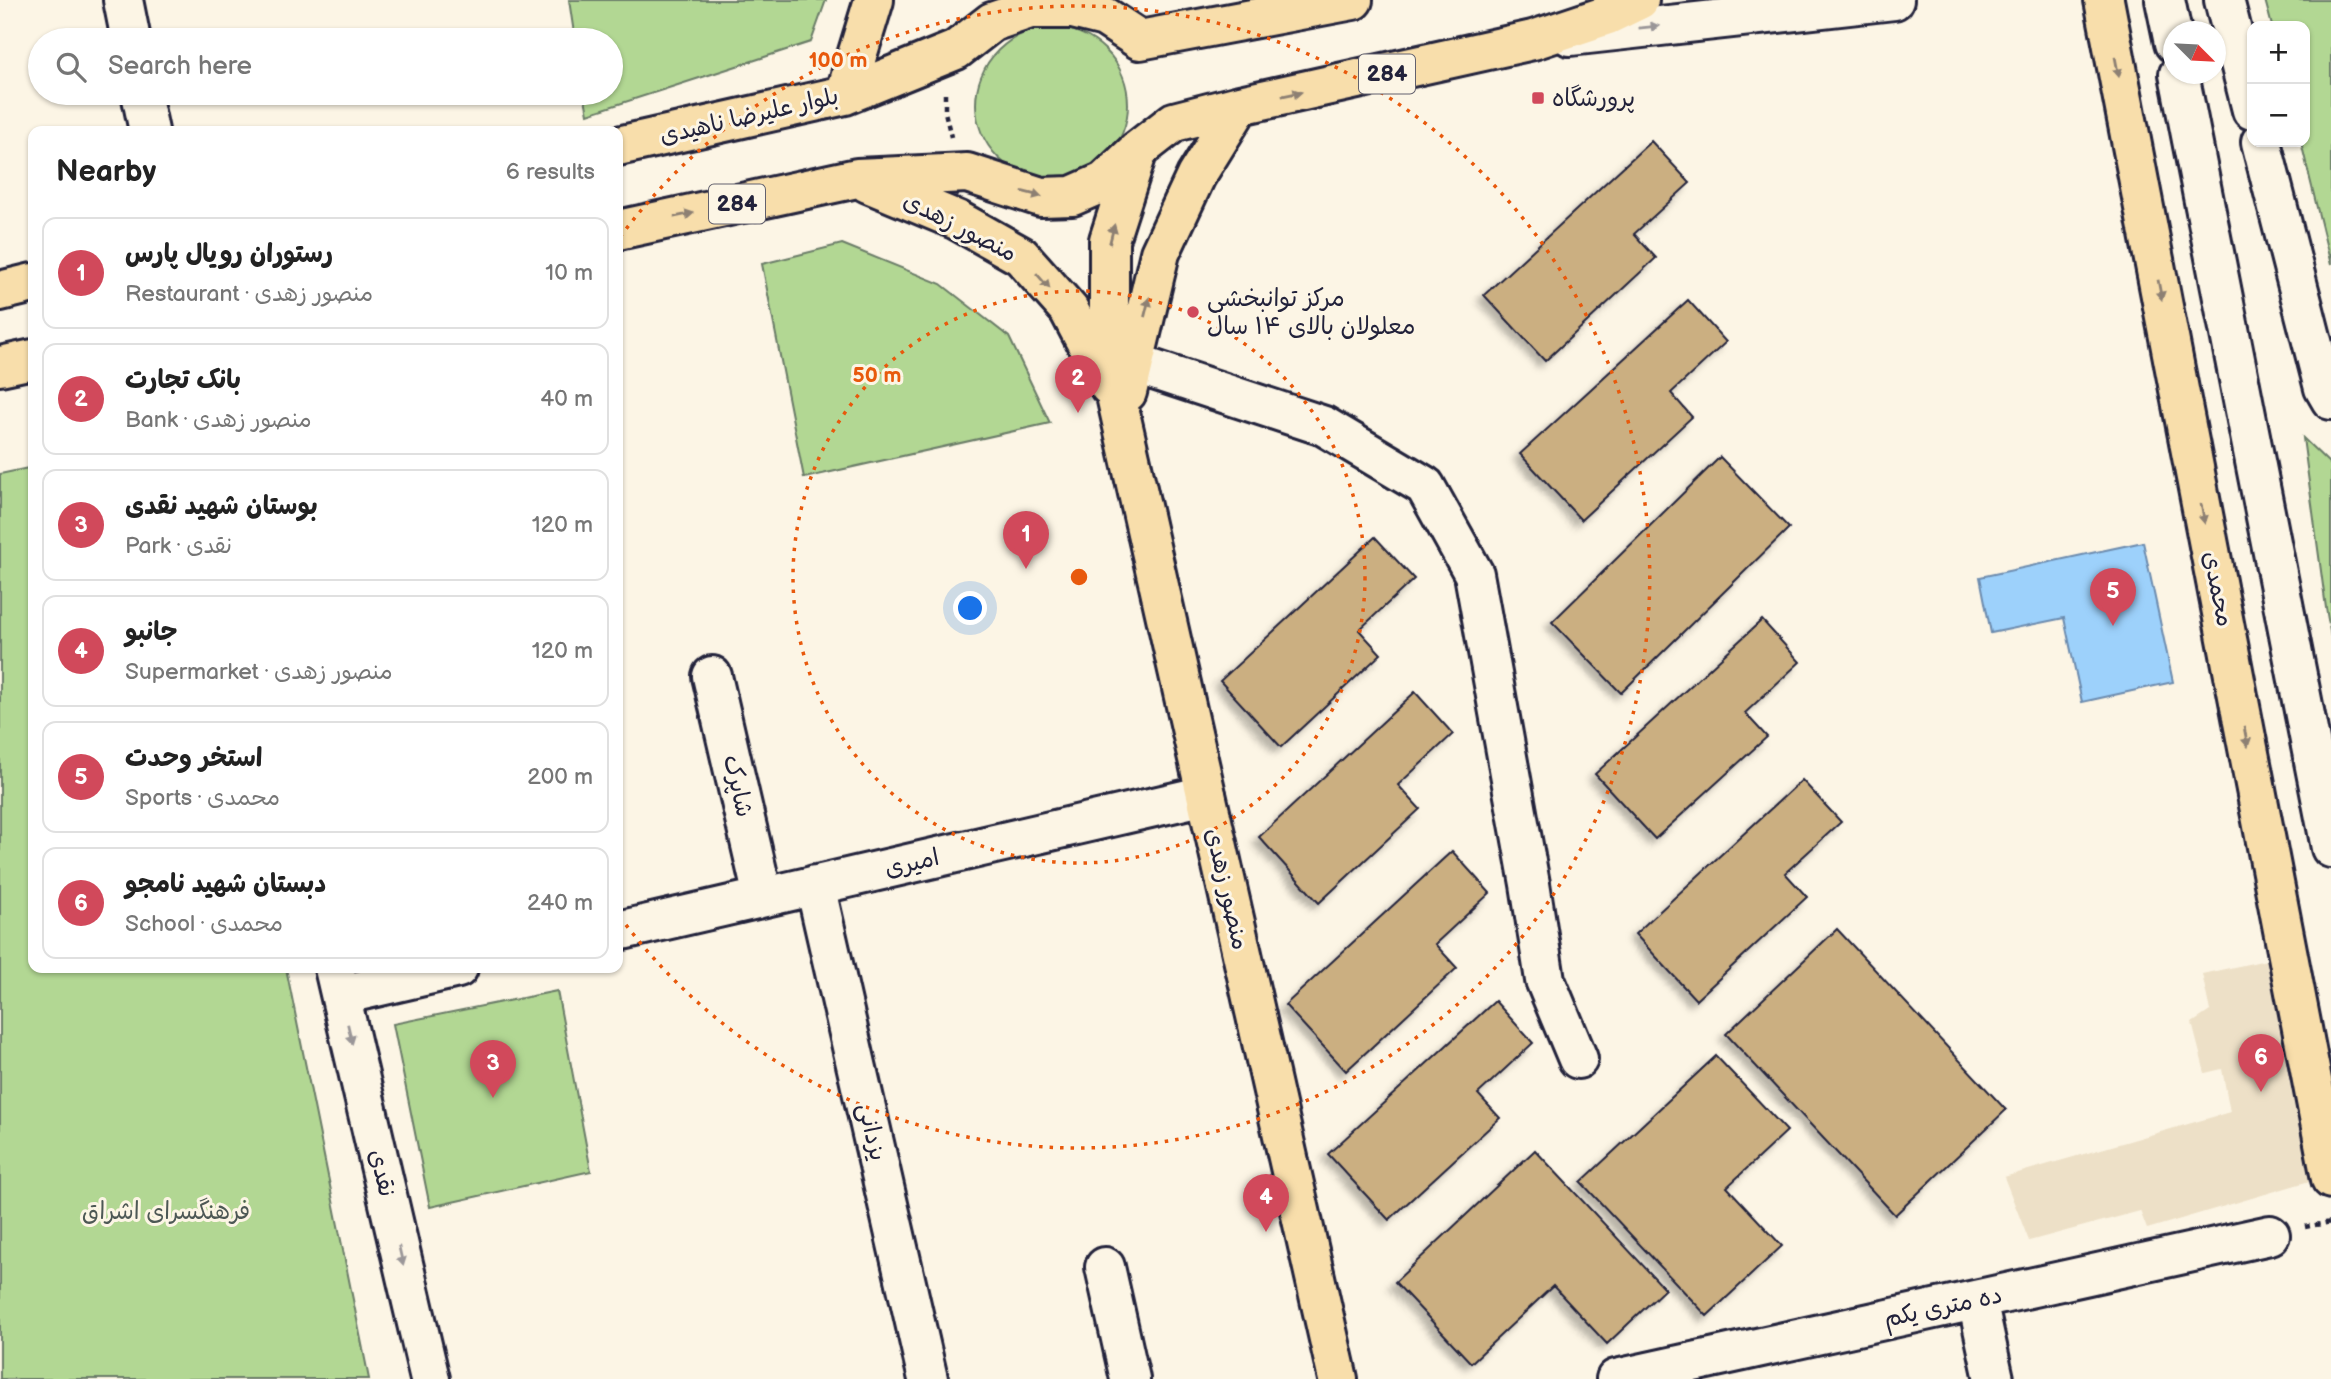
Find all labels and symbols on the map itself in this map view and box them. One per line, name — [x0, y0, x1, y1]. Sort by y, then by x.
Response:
one-way arrow — [1639, 21, 1661, 32]
north arrow — [2163, 21, 2226, 84]
text: 100 m — [809, 48, 867, 73]
road number: 284 — [1359, 54, 1415, 94]
one-way arrow — [2112, 56, 2123, 78]
street label: بلوار علیرضا ناهیدی — [657, 81, 841, 151]
place label: پرورشگاه — [1552, 84, 1635, 113]
one-way arrow — [1281, 88, 1303, 99]
marker: پرورشگاه — [1530, 90, 1546, 106]
road number: 284 — [709, 184, 765, 224]
street label: منصور زهدی — [898, 186, 1022, 268]
one-way arrow — [1021, 189, 1042, 199]
one-way arrow — [673, 210, 695, 221]
one-way arrow — [1107, 223, 1118, 245]
one-way arrow — [1035, 272, 1050, 289]
one-way arrow — [2155, 279, 2166, 301]
place label: مرکز توانبخشی معلولان بالای ۱۴ سال — [1207, 284, 1415, 341]
one-way arrow — [1142, 296, 1153, 318]
marker: مرکز توانبخشی معلولان بالای ۱۴ سال — [1185, 304, 1201, 320]
pin: 2 — [1055, 355, 1101, 413]
text: 50 m — [853, 363, 901, 388]
one-way arrow — [2198, 503, 2209, 525]
pin: 1 — [1003, 511, 1049, 569]
street label: محمدی — [2197, 549, 2239, 629]
centre of rings — [1067, 565, 1091, 589]
pin: 5 — [2090, 568, 2136, 626]
your location — [953, 591, 987, 625]
one-way arrow — [2241, 726, 2252, 748]
street label: شاپرک — [717, 752, 759, 820]
street label: منصور زهدی — [1199, 825, 1255, 953]
street label: امیری — [882, 843, 942, 883]
one-way arrow — [345, 1023, 356, 1045]
pin: 6 — [2238, 1034, 2284, 1092]
pin: 3 — [470, 1040, 516, 1098]
street label: یزدانی — [851, 1100, 893, 1164]
street label: نقدی — [362, 1146, 402, 1200]
pin: 4 — [1243, 1174, 1289, 1232]
park label: فرهنگسرای اشراق — [82, 1197, 250, 1226]
one-way arrow — [396, 1245, 407, 1267]
street label: ده متری یکم — [1881, 1280, 2005, 1337]

